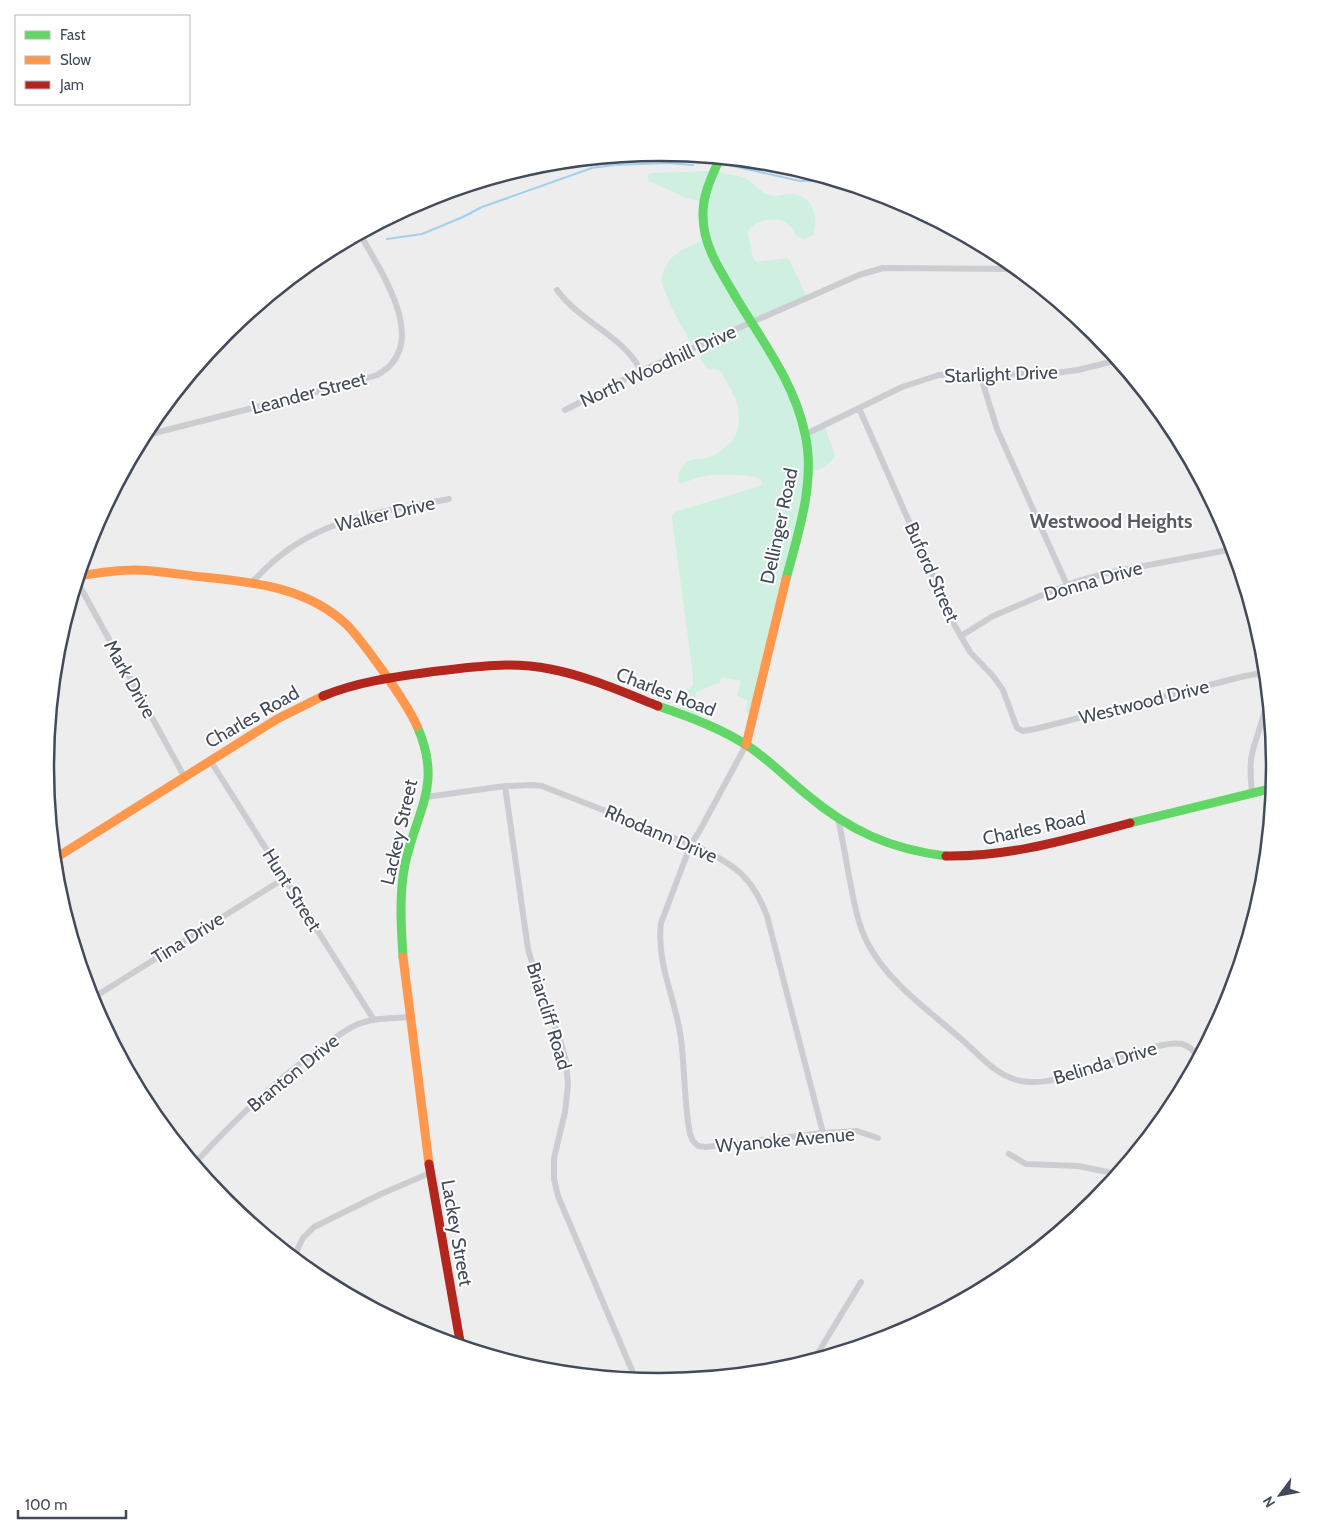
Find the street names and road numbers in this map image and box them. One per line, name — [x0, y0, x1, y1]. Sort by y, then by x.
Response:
street label: North Woodhill Drive — [576, 320, 740, 412]
street label: Starlight Drive — [944, 361, 1059, 387]
street label: Leander Street — [249, 366, 370, 419]
street label: Dellinger Road — [756, 466, 802, 586]
street label: Walker Drive — [333, 491, 437, 537]
street label: Buford Street — [900, 518, 965, 626]
street label: Donna Drive — [1041, 556, 1145, 606]
street label: Mark Drive — [99, 636, 161, 722]
street label: Charles Road — [613, 663, 719, 721]
street label: Westwood Drive — [1077, 675, 1212, 729]
street label: Charles Road — [201, 681, 303, 753]
street label: Lackey Street — [376, 776, 422, 887]
street label: Rhodann Drive — [601, 800, 721, 868]
street label: Charles Road — [980, 806, 1088, 850]
street label: Hunt Street — [258, 844, 327, 936]
street label: Tina Drive — [148, 907, 229, 969]
street label: Briarcliff Road — [522, 959, 576, 1073]
street label: Branton Drive — [243, 1029, 344, 1117]
street label: Belinda Drive — [1051, 1036, 1160, 1090]
street label: Wyanoke Avenue — [714, 1122, 856, 1158]
street label: Lackey Street — [436, 1178, 478, 1289]

